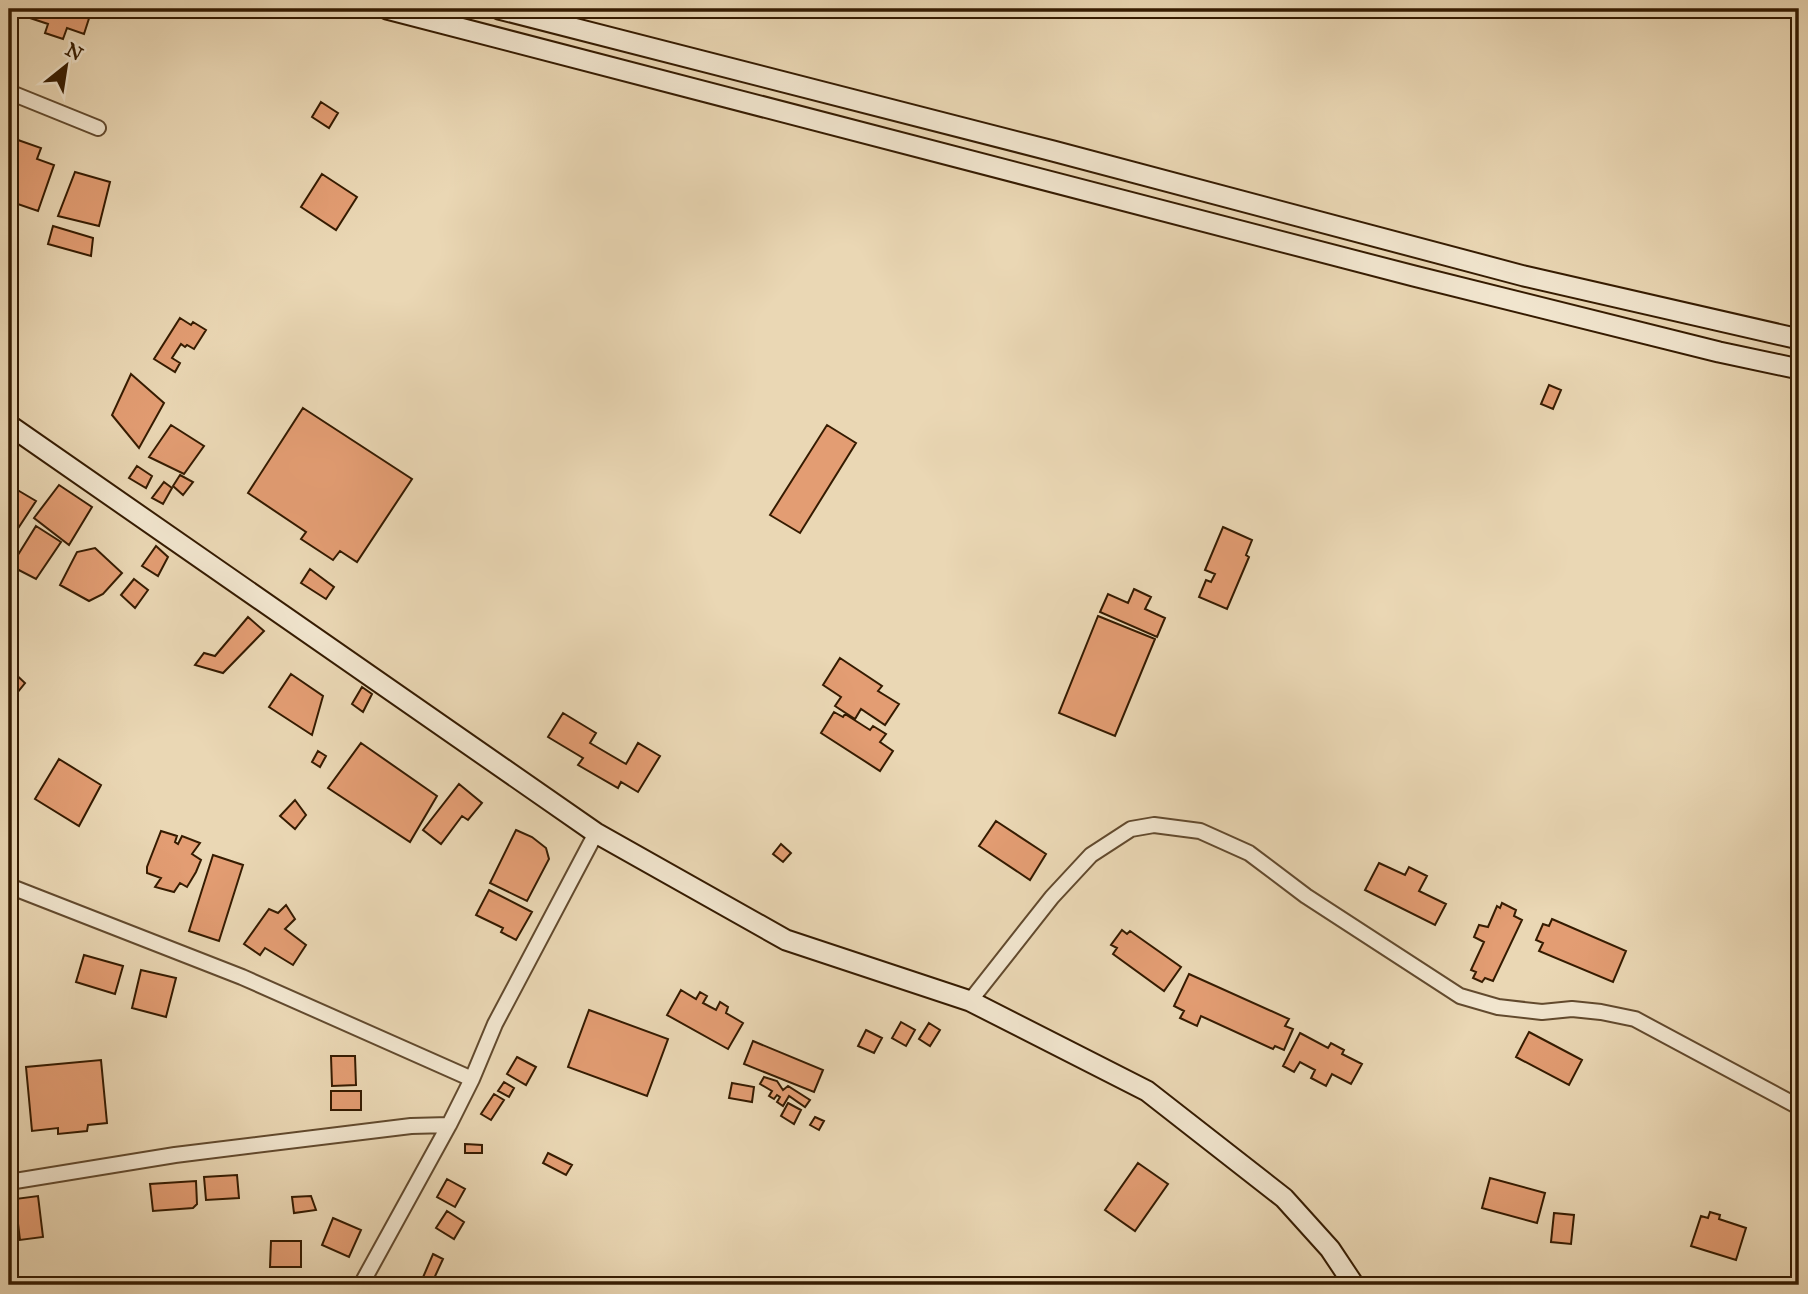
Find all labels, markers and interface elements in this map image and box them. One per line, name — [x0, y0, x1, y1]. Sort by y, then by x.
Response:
north arrow — [32, 32, 102, 102]
text: N — [62, 38, 87, 66]

